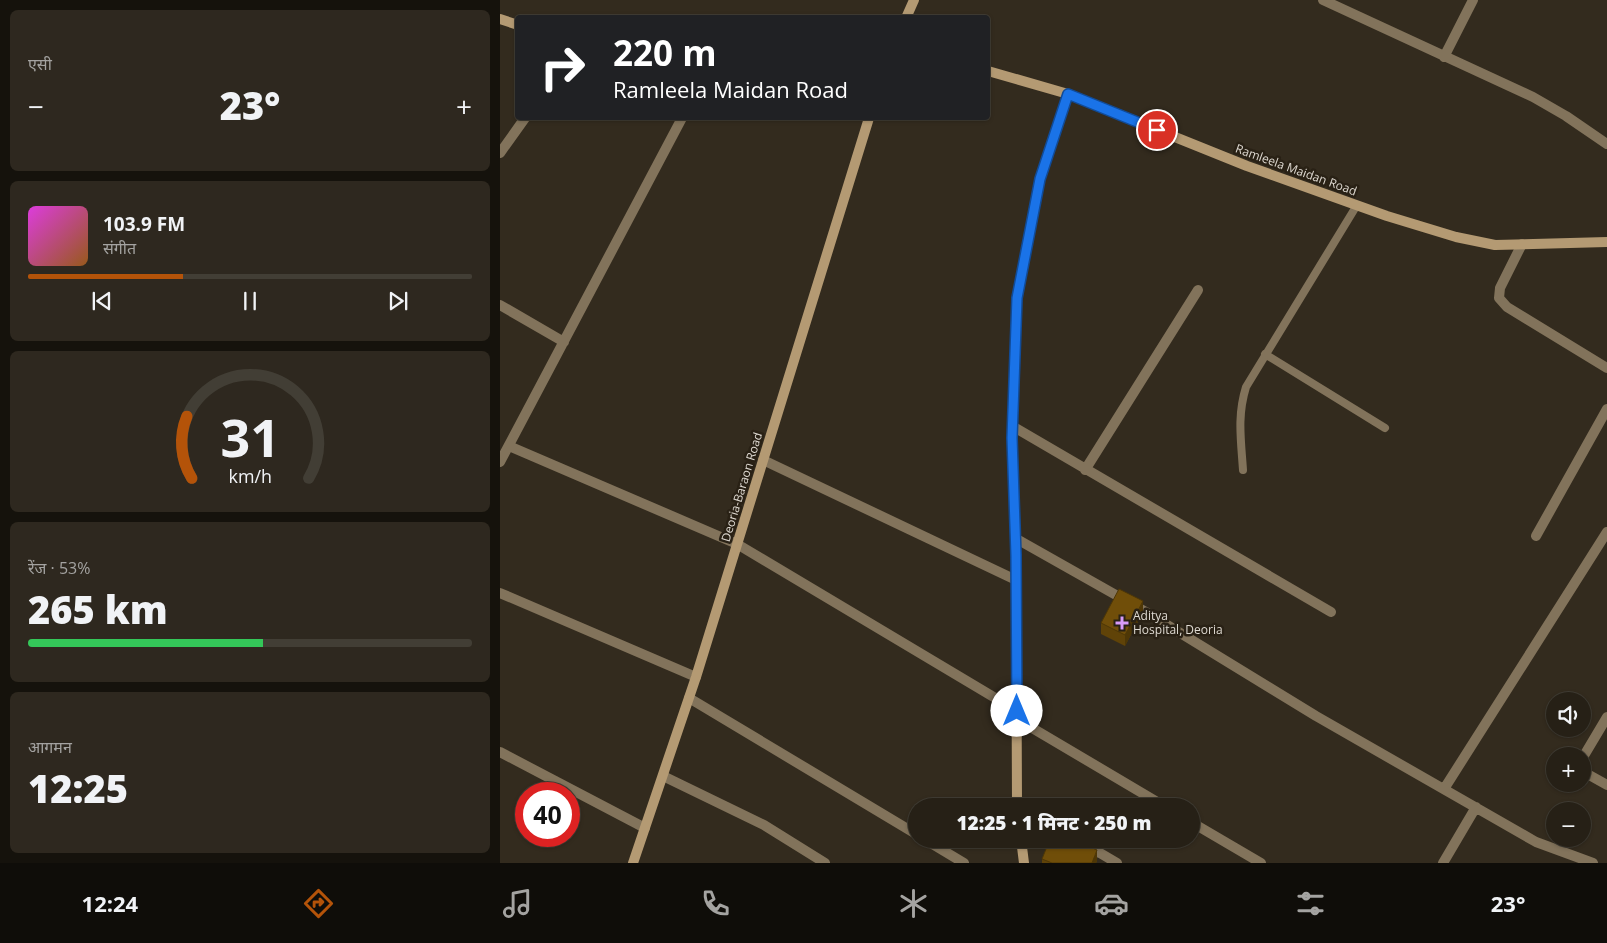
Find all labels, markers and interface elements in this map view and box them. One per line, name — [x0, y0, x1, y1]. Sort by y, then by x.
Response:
text: 220 m — [613, 29, 717, 76]
icon: right — [530, 35, 595, 100]
text: एसी — [28, 53, 52, 75]
text: Ramleela Maidan Road — [613, 74, 848, 104]
text: 23° — [220, 79, 280, 131]
text: − — [28, 87, 44, 125]
text: + — [456, 87, 472, 125]
pin — [1136, 109, 1178, 151]
icon: arrive — [1143, 116, 1171, 144]
street label: Ramleela Maidan Road — [1233, 140, 1359, 199]
text: 103.9 FM — [103, 211, 185, 237]
text: संगीत — [103, 237, 136, 259]
icon: previous — [88, 287, 116, 315]
icon: pause — [236, 287, 264, 315]
icon: next — [384, 287, 412, 315]
text: 31 — [220, 401, 280, 472]
street label: Deoria-Baraon Road — [717, 430, 766, 544]
text: km/h — [228, 464, 272, 488]
text: रेंज · 53% — [28, 557, 90, 579]
text: 265 km — [28, 583, 168, 635]
place label: Aditya Hospital, Deoria — [1133, 607, 1223, 638]
marker: Aditya Hospital, Deoria — [1115, 616, 1129, 630]
position arrow — [990, 684, 1042, 736]
map controls — [1546, 692, 1591, 847]
button: sound — [1546, 692, 1591, 737]
text: आगमन — [28, 736, 72, 758]
button: + — [1546, 747, 1591, 792]
text: 12:25 — [28, 762, 128, 814]
speed limit sign: 40 — [515, 782, 580, 847]
button: − — [1546, 802, 1591, 847]
text: 12:25 · 1 मिनट · 250 m — [956, 810, 1152, 836]
icon: directions — [301, 886, 336, 921]
icon: music — [500, 886, 535, 921]
icon: phone — [698, 886, 733, 921]
icon: climate — [896, 886, 931, 921]
icon: car — [1094, 886, 1129, 921]
icon: filters — [1293, 886, 1328, 921]
text: 12:24 — [82, 888, 138, 918]
text: 23° — [1491, 888, 1525, 918]

